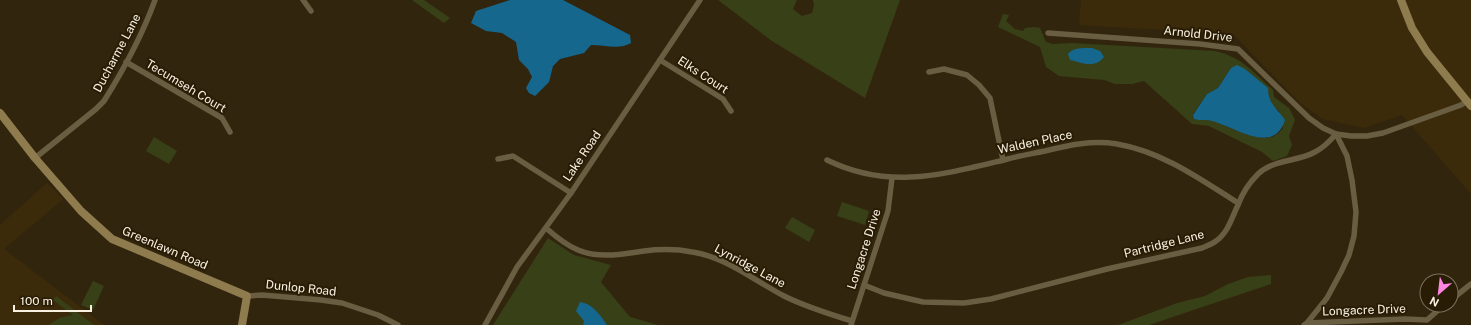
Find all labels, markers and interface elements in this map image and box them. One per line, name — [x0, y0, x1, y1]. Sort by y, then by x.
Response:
street label: Ducharme Lane — [90, 11, 144, 95]
street label: Arnold Drive — [1163, 23, 1233, 45]
street label: Elks Court — [675, 53, 731, 97]
street label: Tecumseh Court — [143, 57, 229, 116]
street label: Walden Place — [996, 127, 1074, 157]
street label: Lake Road — [560, 128, 604, 184]
street label: Longacre Drive — [844, 207, 884, 291]
street label: Greenlawn Road — [120, 224, 210, 272]
street label: Partridge Lane — [1122, 227, 1206, 261]
street label: Lynridge Lane — [712, 241, 788, 291]
north arrow — [1419, 273, 1459, 313]
street label: Dunlop Road — [265, 277, 337, 299]
scale bar — [14, 287, 91, 313]
text: 100 m — [20, 294, 53, 308]
text: N — [1428, 295, 1441, 309]
street label: Longacre Drive — [1322, 302, 1406, 318]

